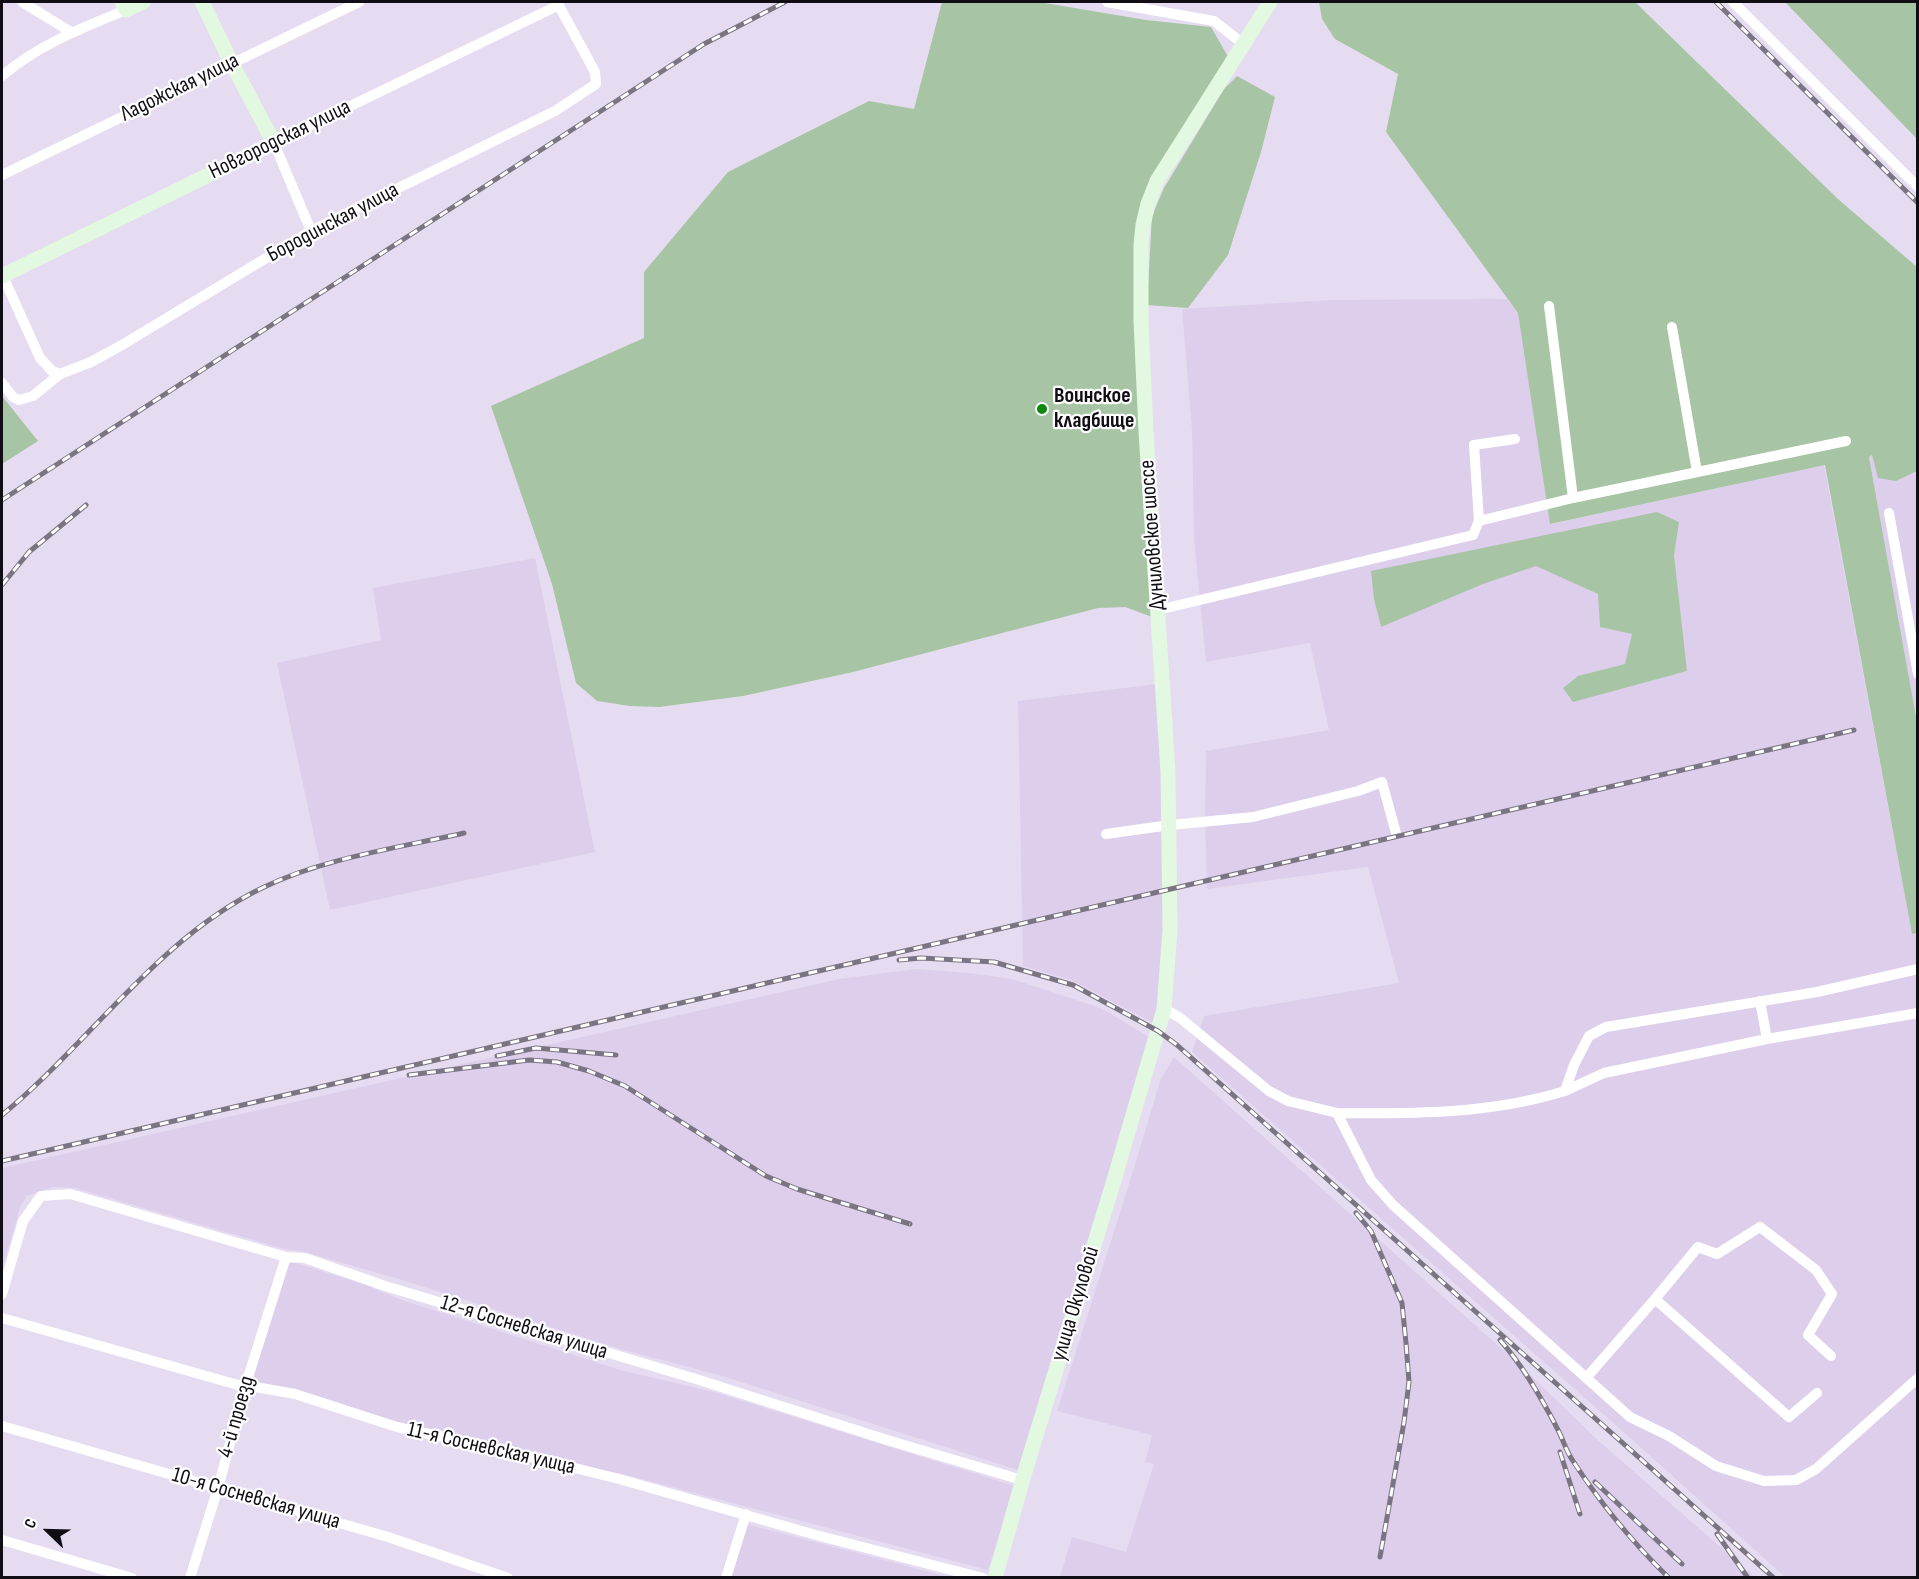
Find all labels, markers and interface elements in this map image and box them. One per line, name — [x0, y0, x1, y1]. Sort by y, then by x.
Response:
street label: Ладожская улица — [116, 48, 244, 128]
street label: Новгородская улица — [205, 94, 355, 186]
street label: Бородинская улица — [263, 177, 403, 269]
place label: Воинское кладбище — [1054, 383, 1134, 434]
marker: Воинское кладбище — [1035, 402, 1049, 416]
street label: Дуниловское шоссе — [1135, 459, 1171, 611]
street label: улица Окуловой — [1046, 1244, 1106, 1364]
street label: 12-я Сосневская улица — [437, 1290, 611, 1366]
street label: 4-й проезд — [213, 1373, 261, 1461]
street label: 11-я Сосневская улица — [404, 1417, 578, 1481]
street label: 10-я Сосневская улица — [169, 1462, 343, 1536]
north arrow — [18, 1501, 78, 1561]
text: С — [21, 1516, 41, 1531]

